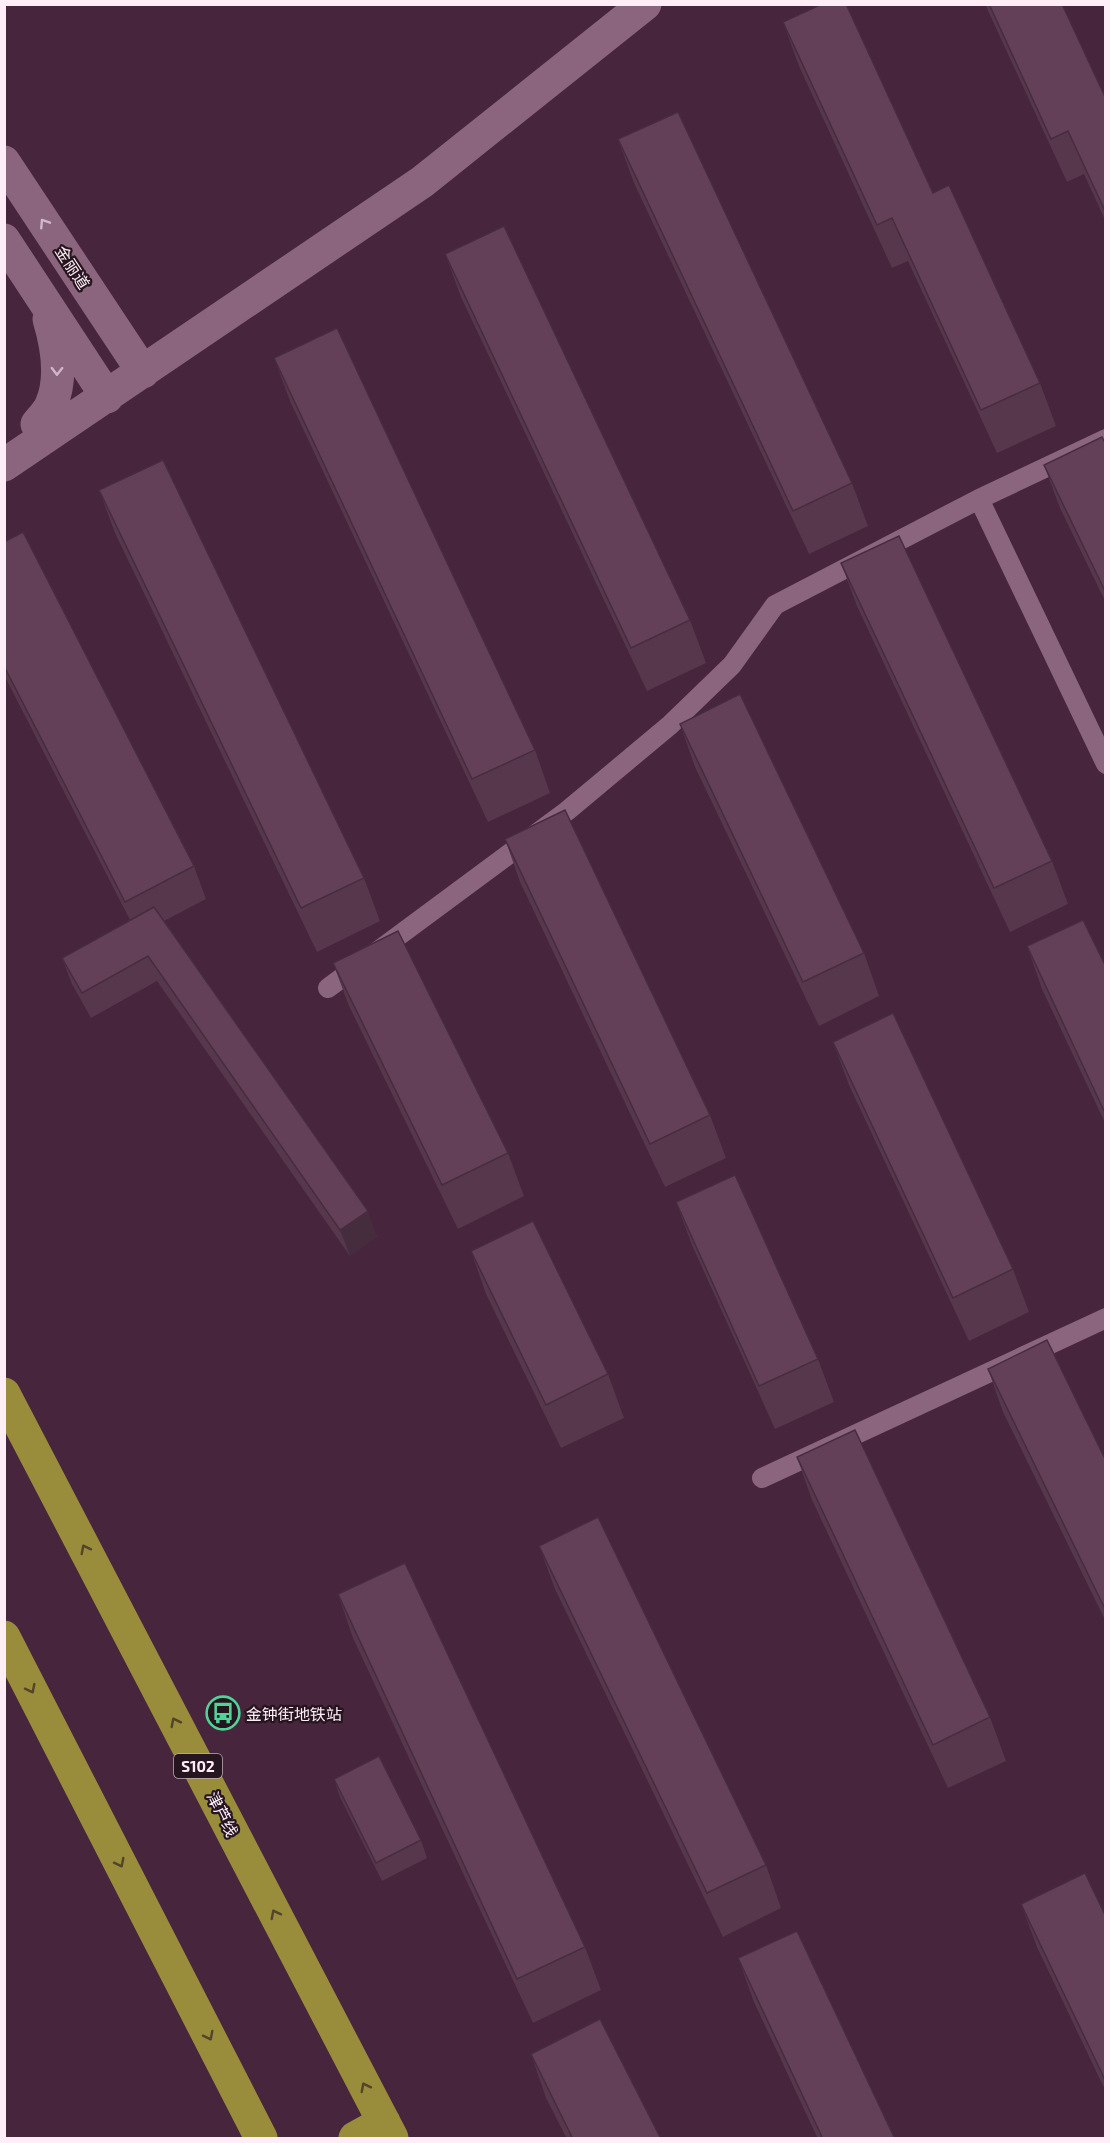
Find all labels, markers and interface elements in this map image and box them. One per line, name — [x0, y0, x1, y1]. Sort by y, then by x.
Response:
one-way arrow — [40, 218, 51, 229]
street label: 金丽道 — [52, 242, 94, 292]
one-way arrow — [51, 367, 63, 376]
one-way arrow — [81, 1545, 92, 1555]
one-way arrow — [24, 1683, 35, 1693]
bus stop icon: 金钟街地铁站 — [205, 1695, 241, 1731]
place label: 金钟街地铁站 — [246, 1704, 342, 1723]
one-way arrow — [171, 1718, 182, 1728]
road number: S102 — [174, 1754, 222, 1778]
street label: 津芦线 — [204, 1788, 242, 1840]
one-way arrow — [113, 1856, 124, 1867]
one-way arrow — [271, 1909, 282, 1920]
one-way arrow — [201, 2030, 213, 2041]
one-way arrow — [361, 2082, 372, 2093]

